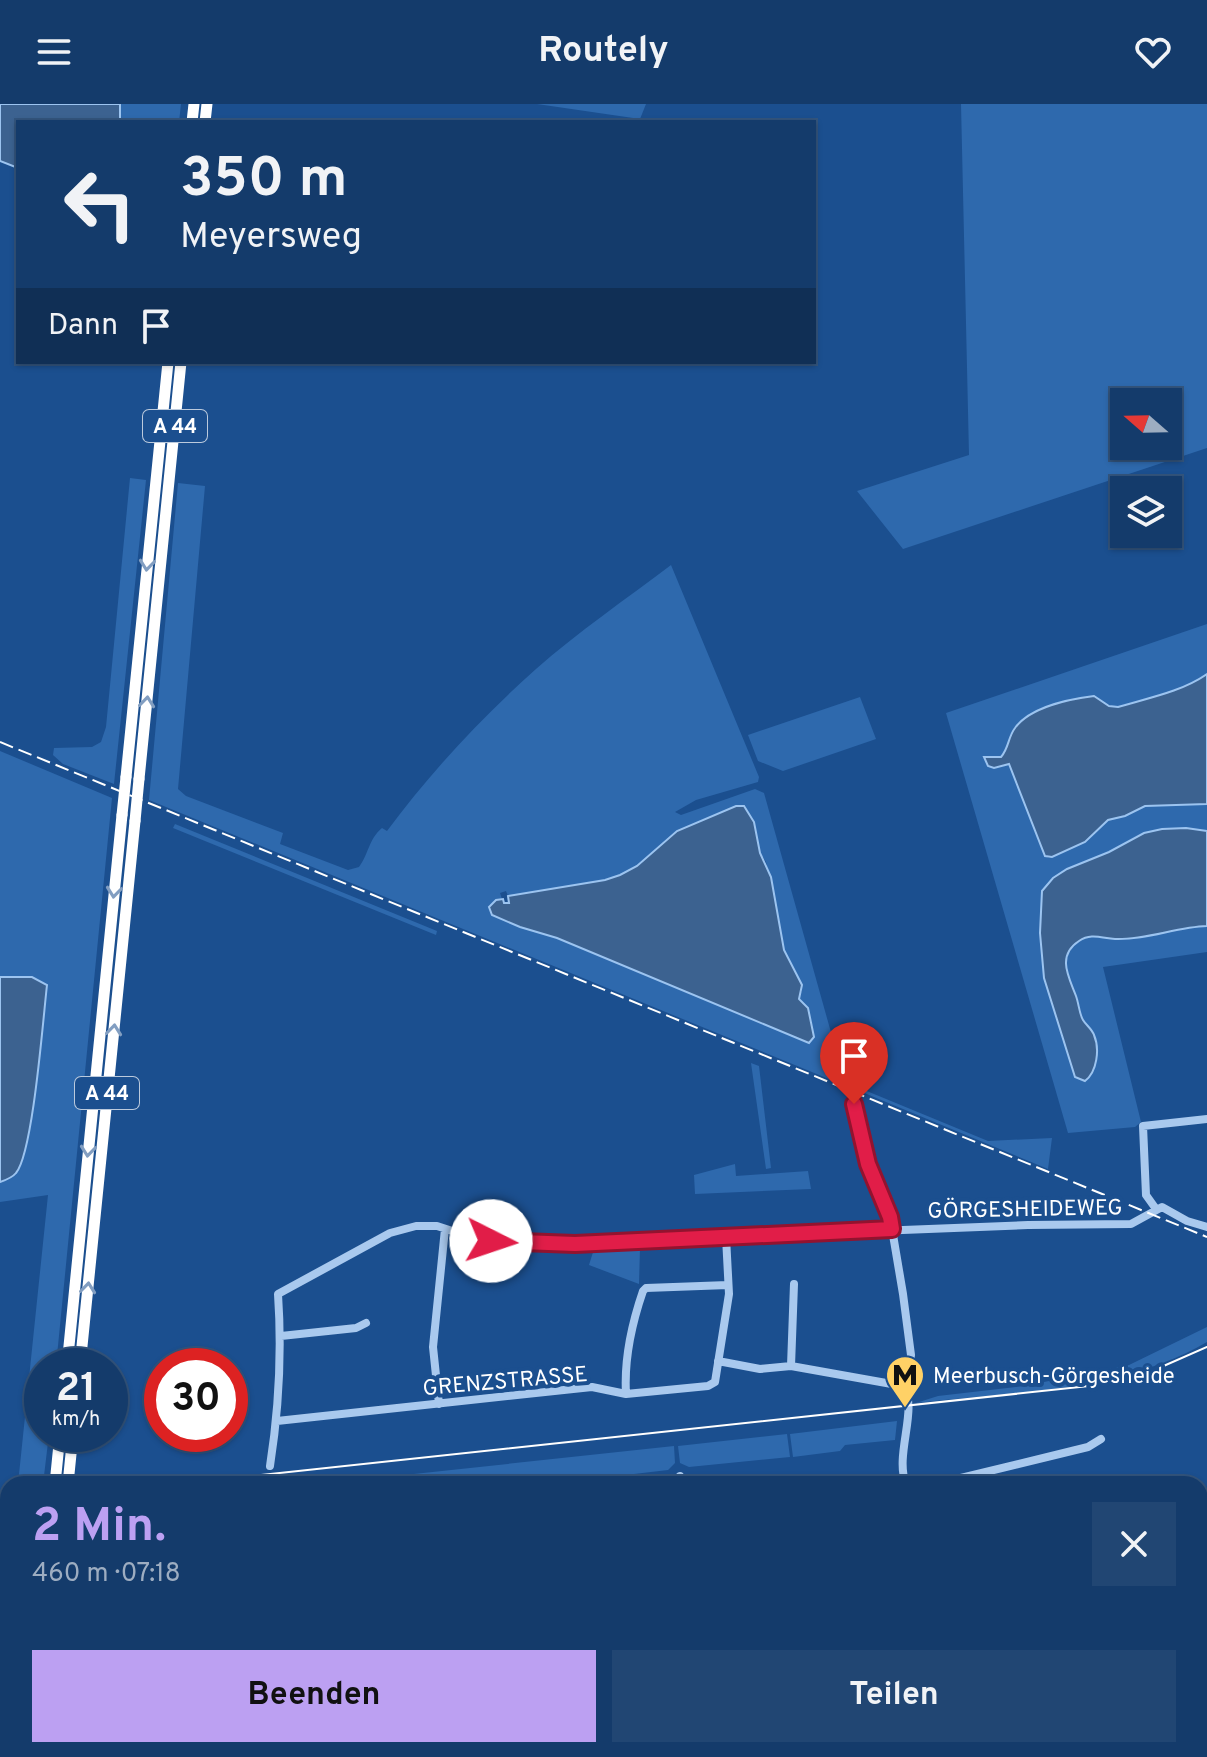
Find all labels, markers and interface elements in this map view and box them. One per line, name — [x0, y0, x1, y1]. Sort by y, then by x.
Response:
text: Routely — [538, 29, 669, 75]
icon: menu — [32, 30, 76, 74]
icon: heart — [1131, 30, 1175, 74]
text: 350 m — [180, 146, 348, 216]
icon: left — [48, 152, 152, 256]
text: Meyersweg — [180, 215, 362, 261]
icon: arrive — [134, 304, 178, 348]
text: Dann — [48, 308, 118, 345]
north arrow — [1110, 388, 1182, 460]
map controls — [1110, 388, 1182, 548]
road number: A 44 — [143, 410, 207, 442]
button: layers — [1110, 476, 1182, 548]
one-way arrow — [139, 559, 156, 572]
one-way arrow — [138, 695, 155, 708]
one-way arrow — [106, 886, 123, 899]
pin — [820, 1022, 888, 1104]
one-way arrow — [105, 1023, 122, 1036]
icon: arrive — [832, 1034, 876, 1078]
road number: A 44 — [75, 1077, 139, 1109]
one-way arrow — [80, 1145, 97, 1158]
street label: GÖRGESHEIDEWEG — [927, 1193, 1123, 1226]
position arrow — [449, 1199, 533, 1283]
one-way arrow — [79, 1281, 96, 1294]
speed limit sign: 30 — [144, 1348, 248, 1452]
metro station icon: Meerbusch-Görgesheide — [884, 1354, 926, 1409]
street label: GRENZSTRASSE — [422, 1362, 589, 1403]
place label: Meerbusch-Görgesheide — [933, 1364, 1175, 1391]
text: 21 — [56, 1365, 96, 1415]
text: km/h — [52, 1407, 100, 1433]
text: 2 Min. — [32, 1498, 166, 1558]
button: close — [1092, 1502, 1176, 1586]
text: 460 m · 07:18 — [32, 1558, 181, 1591]
button: Beenden — [32, 1650, 596, 1742]
button: Teilen — [612, 1650, 1176, 1742]

